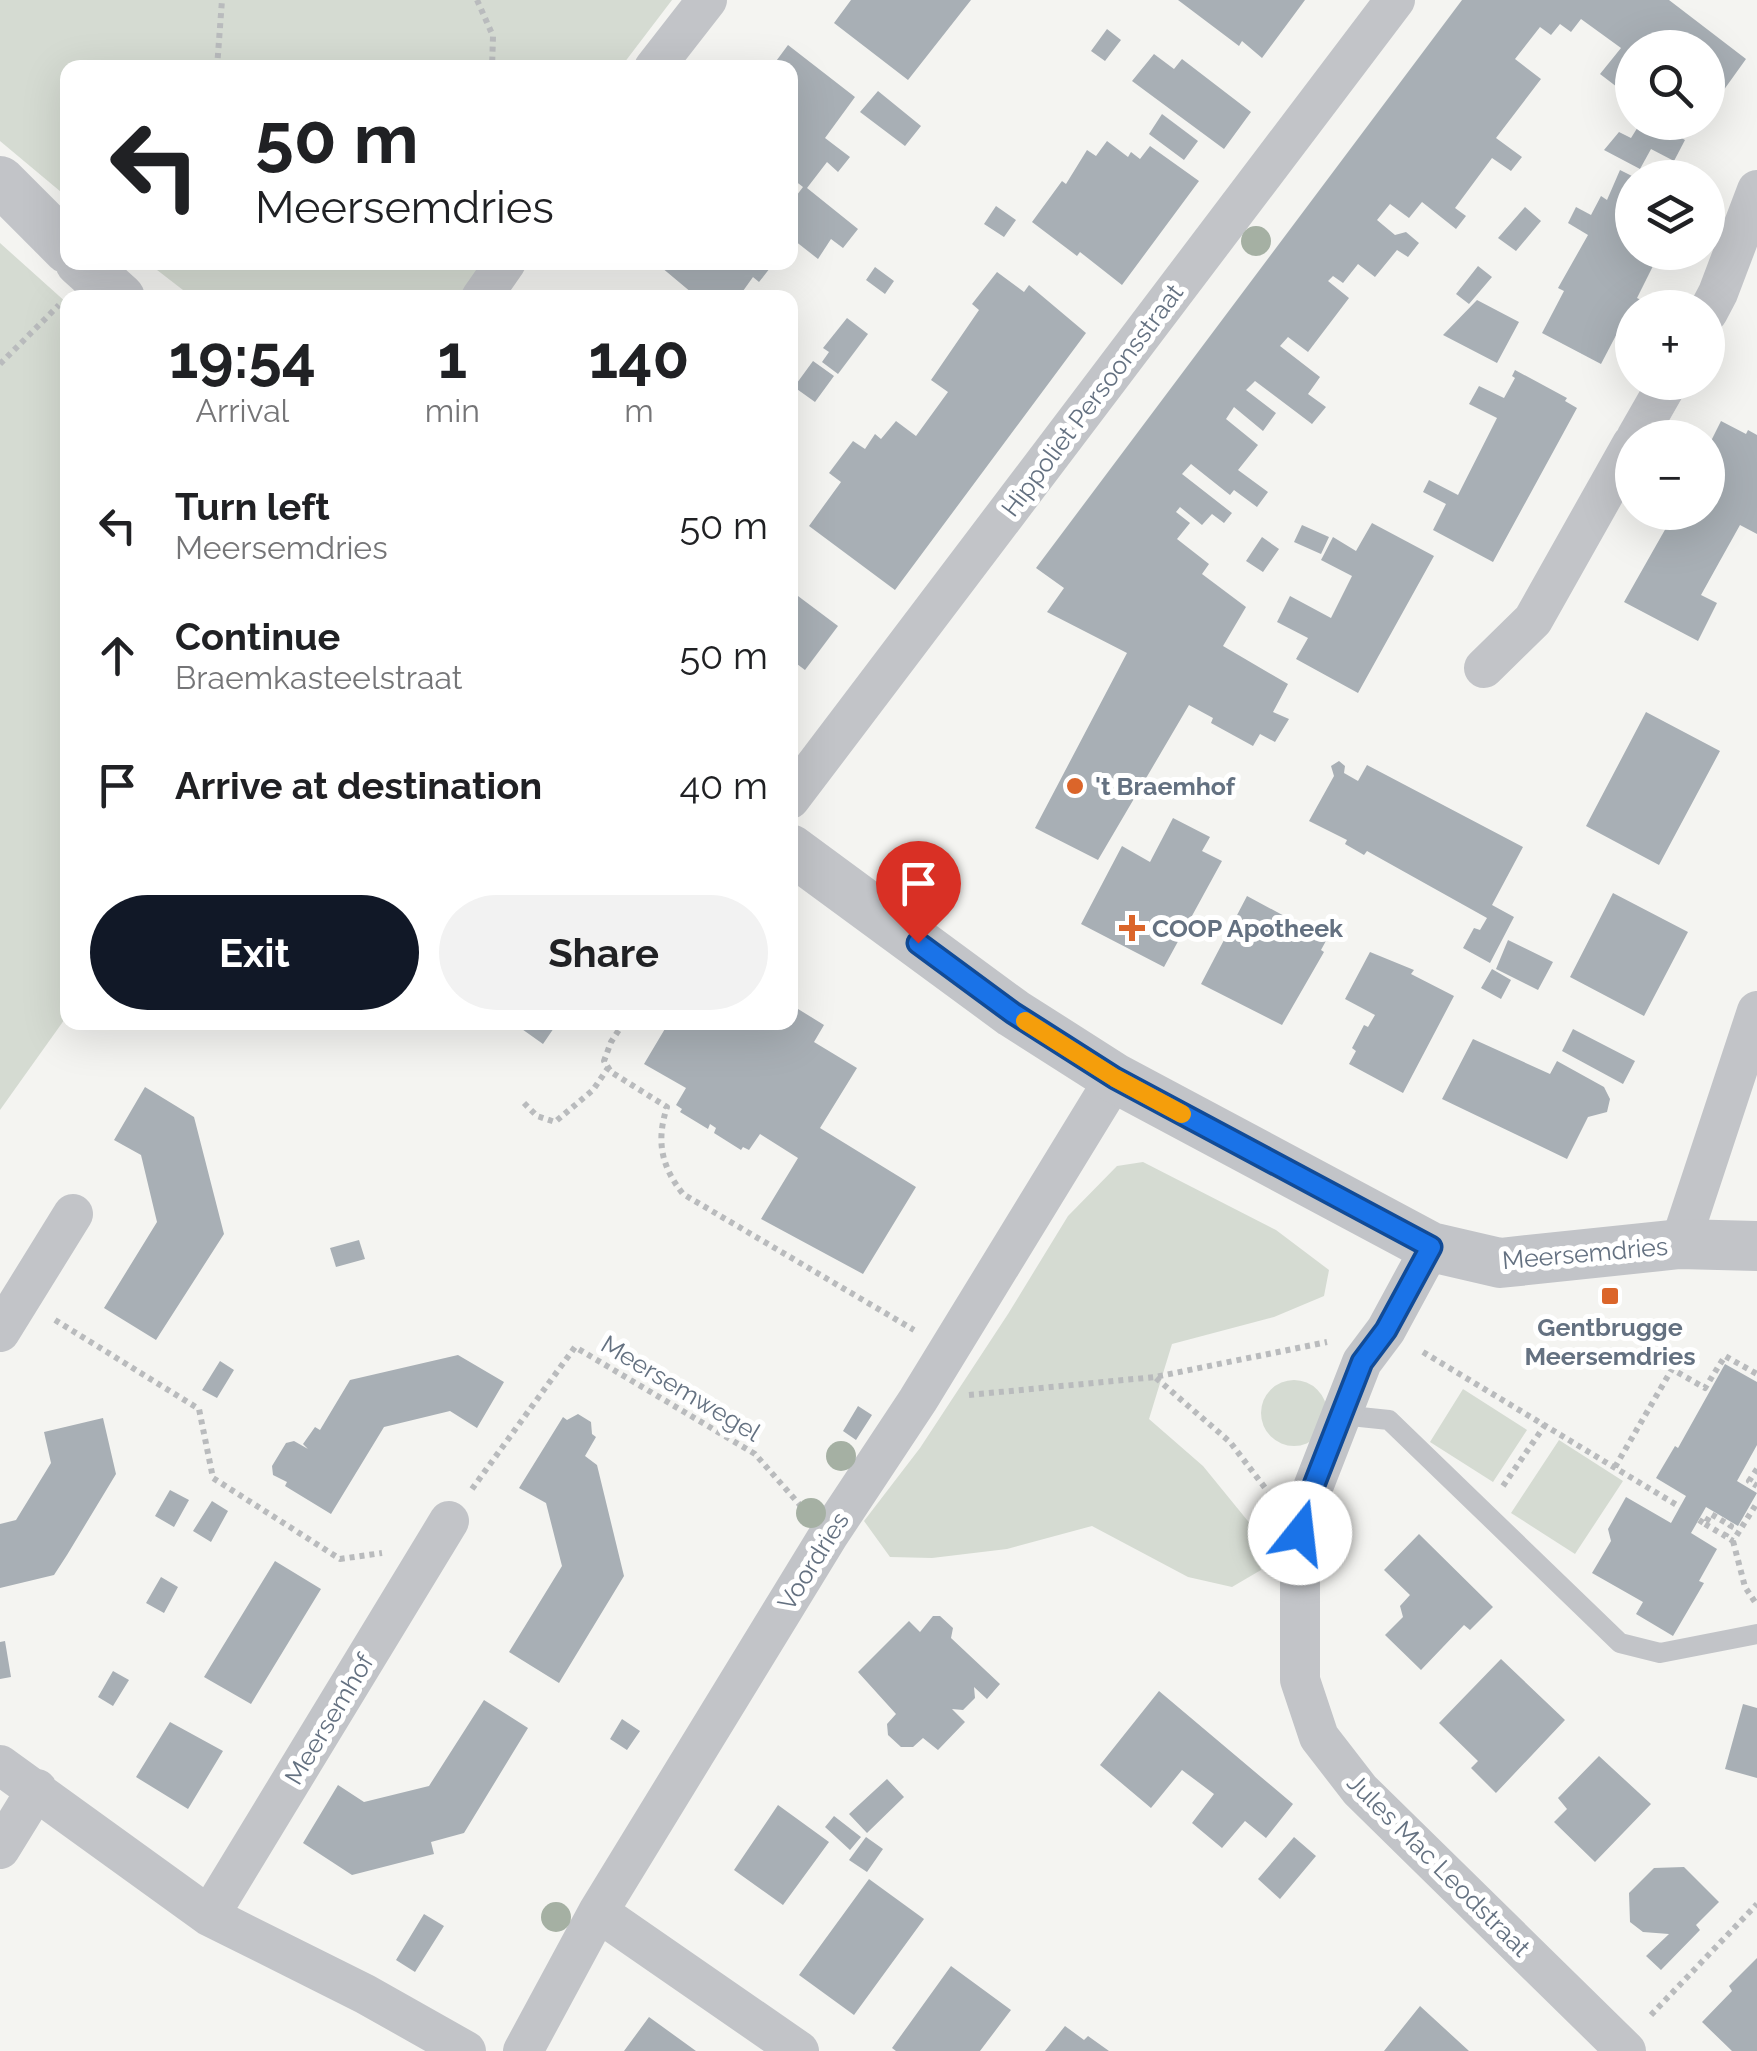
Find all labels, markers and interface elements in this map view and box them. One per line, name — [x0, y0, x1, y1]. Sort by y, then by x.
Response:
map controls — [1615, 30, 1725, 530]
button: search — [1615, 30, 1725, 140]
text: 50 m — [255, 97, 419, 179]
icon: left — [90, 100, 220, 230]
button: layers — [1615, 160, 1725, 270]
text: Meersemdries — [255, 181, 554, 234]
street label: Hippoliet Persoonsstraat — [995, 277, 1190, 522]
button: + — [1615, 290, 1725, 400]
text: 19:54 — [169, 322, 316, 392]
text: 1 — [437, 322, 467, 392]
text: 140 — [589, 322, 689, 392]
text: Arrival — [195, 392, 289, 429]
text: min — [425, 392, 480, 429]
text: m — [624, 392, 654, 429]
button: − — [1615, 420, 1725, 530]
text: Turn left — [175, 484, 330, 529]
icon: left — [90, 498, 145, 553]
text: 50 m — [679, 503, 768, 548]
text: Meersemdries — [175, 529, 388, 566]
text: Continue — [175, 614, 340, 659]
icon: ahead — [90, 628, 145, 683]
text: 50 m — [679, 633, 768, 678]
text: Braemkasteelstraat — [175, 659, 462, 696]
icon: arrive — [90, 758, 145, 813]
text: Arrive at destination — [175, 763, 542, 808]
text: 40 m — [679, 763, 768, 808]
place label: 't Braemhof — [1095, 771, 1236, 801]
marker: 't Braemhof — [1064, 775, 1086, 797]
pin — [876, 841, 961, 944]
icon: arrive — [891, 856, 946, 911]
button: Exit — [90, 895, 419, 1010]
button: Share — [439, 895, 768, 1010]
place label: COOP Apotheek — [1152, 913, 1344, 943]
marker: COOP Apotheek — [1121, 917, 1143, 939]
street label: Meersemdries — [1501, 1231, 1669, 1275]
marker: Gentbrugge Meersemdries — [1599, 1285, 1621, 1307]
place label: Gentbrugge Meersemdries — [1524, 1312, 1696, 1371]
street label: Meersemwegel — [596, 1329, 766, 1448]
position arrow — [1248, 1481, 1352, 1585]
street label: Voordries — [771, 1506, 855, 1616]
street label: Meersemhof — [278, 1647, 381, 1790]
street label: Jules Mac Leodstraat — [1341, 1767, 1537, 1963]

